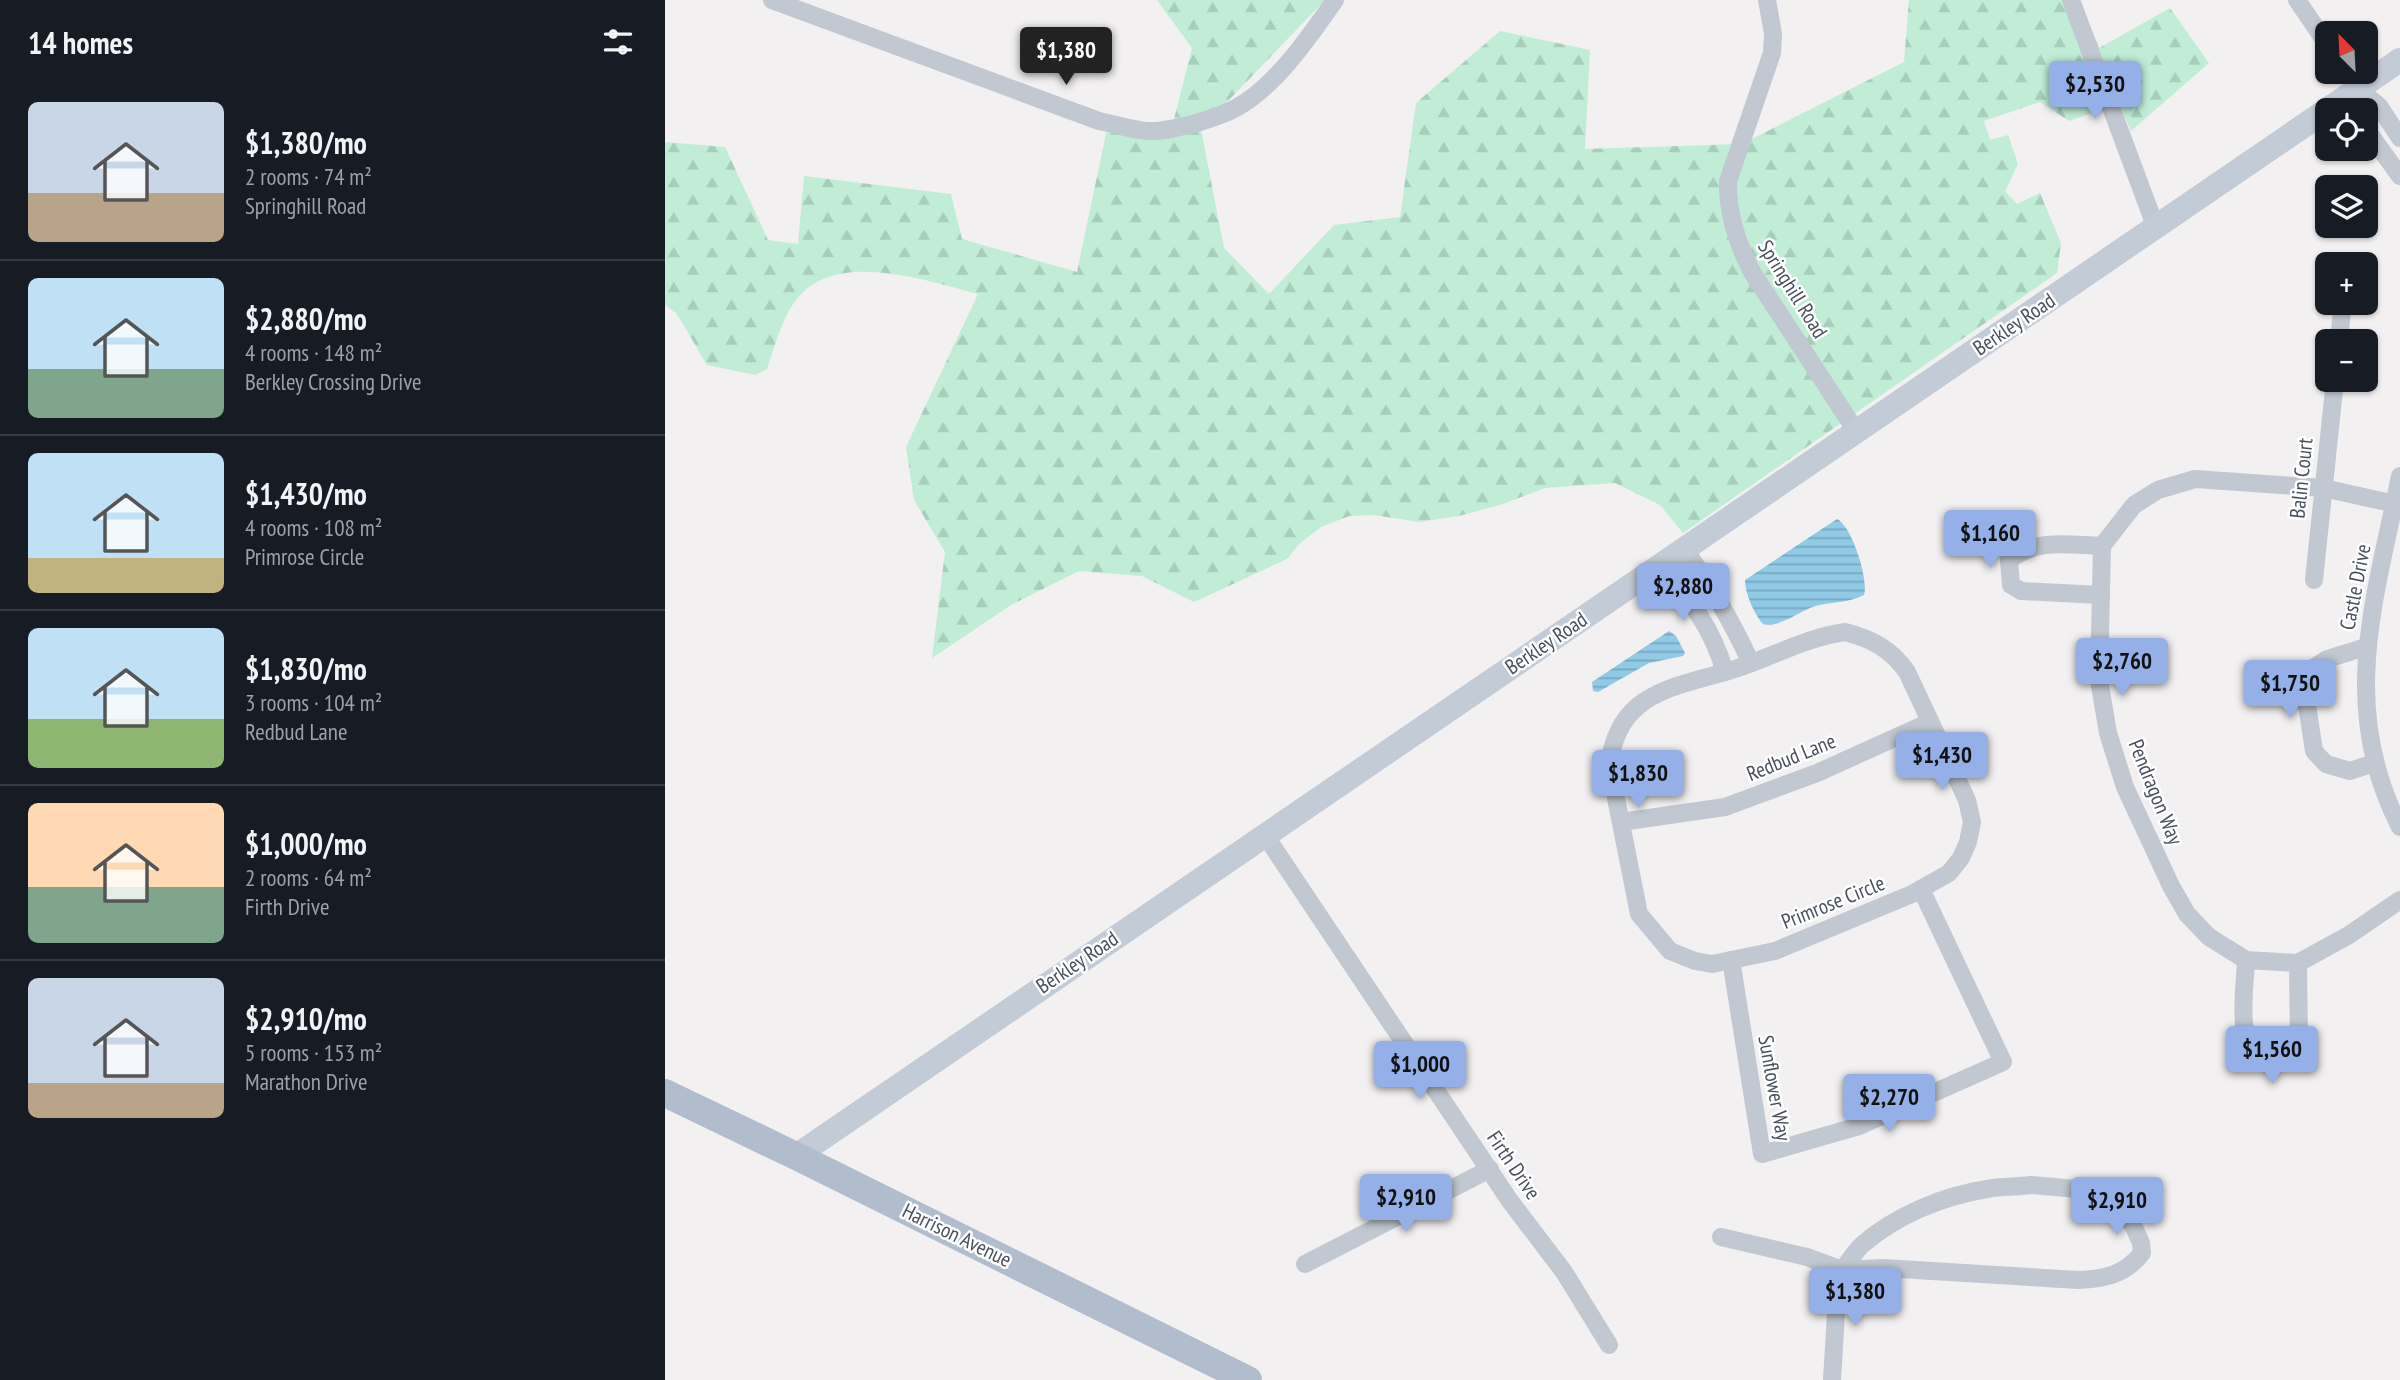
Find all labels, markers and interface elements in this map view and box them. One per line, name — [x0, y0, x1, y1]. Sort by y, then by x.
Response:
north arrow — [2315, 21, 2378, 84]
map controls — [2315, 21, 2378, 392]
text: 14 homes — [28, 23, 133, 62]
icon: filters — [599, 23, 637, 61]
pin: $1,380 — [1009, 28, 1123, 87]
text: $1,380 — [1036, 35, 1096, 64]
pin: $2,530 — [2038, 61, 2152, 121]
text: $2,530 — [2065, 69, 2125, 98]
button: locate — [2315, 98, 2378, 161]
text: $1,380/mo — [245, 123, 367, 162]
icon: home — [84, 130, 168, 214]
text: 2 rooms · 74 m² — [245, 162, 372, 191]
button: layers — [2315, 175, 2378, 238]
text: Springhill Road — [245, 191, 366, 220]
street label: Springhill Road — [1752, 235, 1834, 343]
button: + — [2315, 252, 2378, 315]
street label: Berkley Road — [1968, 287, 2060, 361]
text: $2,880/mo — [245, 299, 367, 338]
icon: home — [84, 306, 168, 390]
button: − — [2315, 329, 2378, 392]
text: 4 rooms · 148 m² — [245, 338, 382, 367]
text: Berkley Crossing Drive — [245, 367, 422, 396]
street label: Balin Court — [2283, 436, 2319, 520]
text: $1,430/mo — [245, 474, 367, 513]
icon: home — [84, 481, 168, 565]
pin: $1,160 — [1933, 510, 2047, 570]
text: 4 rooms · 108 m² — [245, 513, 382, 542]
text: $1,160 — [1960, 518, 2020, 547]
text: Primrose Circle — [245, 542, 364, 571]
street label: Castle Drive — [2333, 542, 2377, 632]
pin: $2,880 — [1626, 564, 1740, 623]
text: $2,880 — [1653, 571, 1713, 600]
street label: Berkley Road — [1500, 606, 1592, 680]
pin: $2,760 — [2065, 638, 2179, 698]
text: $2,760 — [2092, 646, 2152, 675]
text: $1,830/mo — [245, 649, 367, 688]
icon: home — [84, 656, 168, 740]
pin: $1,750 — [2233, 660, 2347, 720]
text: $1,750 — [2260, 668, 2320, 697]
text: 3 rooms · 104 m² — [245, 688, 382, 717]
text: Redbud Lane — [245, 717, 347, 746]
street label: Redbud Lane — [1743, 727, 1839, 787]
pin: $1,430 — [1885, 732, 1999, 792]
street label: Pendragon Way — [2123, 735, 2189, 849]
text: $1,430 — [1912, 740, 1972, 769]
pin: $1,830 — [1581, 750, 1695, 810]
text: $1,830 — [1608, 758, 1668, 787]
text: $1,000/mo — [245, 824, 367, 863]
icon: home — [84, 831, 168, 915]
text: 2 rooms · 64 m² — [245, 863, 372, 892]
street label: Primrose Circle — [1777, 869, 1889, 935]
text: Firth Drive — [245, 892, 329, 921]
street label: Berkley Road — [1031, 925, 1123, 999]
text: $2,910/mo — [245, 999, 367, 1038]
icon: home — [84, 1006, 168, 1090]
pin: $1,560 — [2215, 1026, 2329, 1086]
street label: Sunflower Way — [1752, 1033, 1798, 1143]
text: $1,560 — [2242, 1034, 2302, 1063]
text: 5 rooms · 153 m² — [245, 1038, 382, 1067]
pin: $1,000 — [1363, 1042, 1477, 1101]
text: $1,000 — [1390, 1049, 1450, 1078]
text: Marathon Drive — [245, 1067, 368, 1096]
pin: $2,270 — [1832, 1074, 1946, 1134]
text: $2,270 — [1859, 1082, 1919, 1111]
street label: Firth Drive — [1481, 1125, 1547, 1205]
pin: $2,910 — [1349, 1174, 1463, 1234]
pin: $2,910 — [2060, 1178, 2174, 1237]
text: $2,910 — [1376, 1182, 1436, 1211]
text: $2,910 — [2087, 1185, 2147, 1214]
street label: Harrison Avenue — [898, 1197, 1016, 1273]
pin: $1,380 — [1798, 1268, 1912, 1328]
text: $1,380 — [1825, 1276, 1885, 1305]

